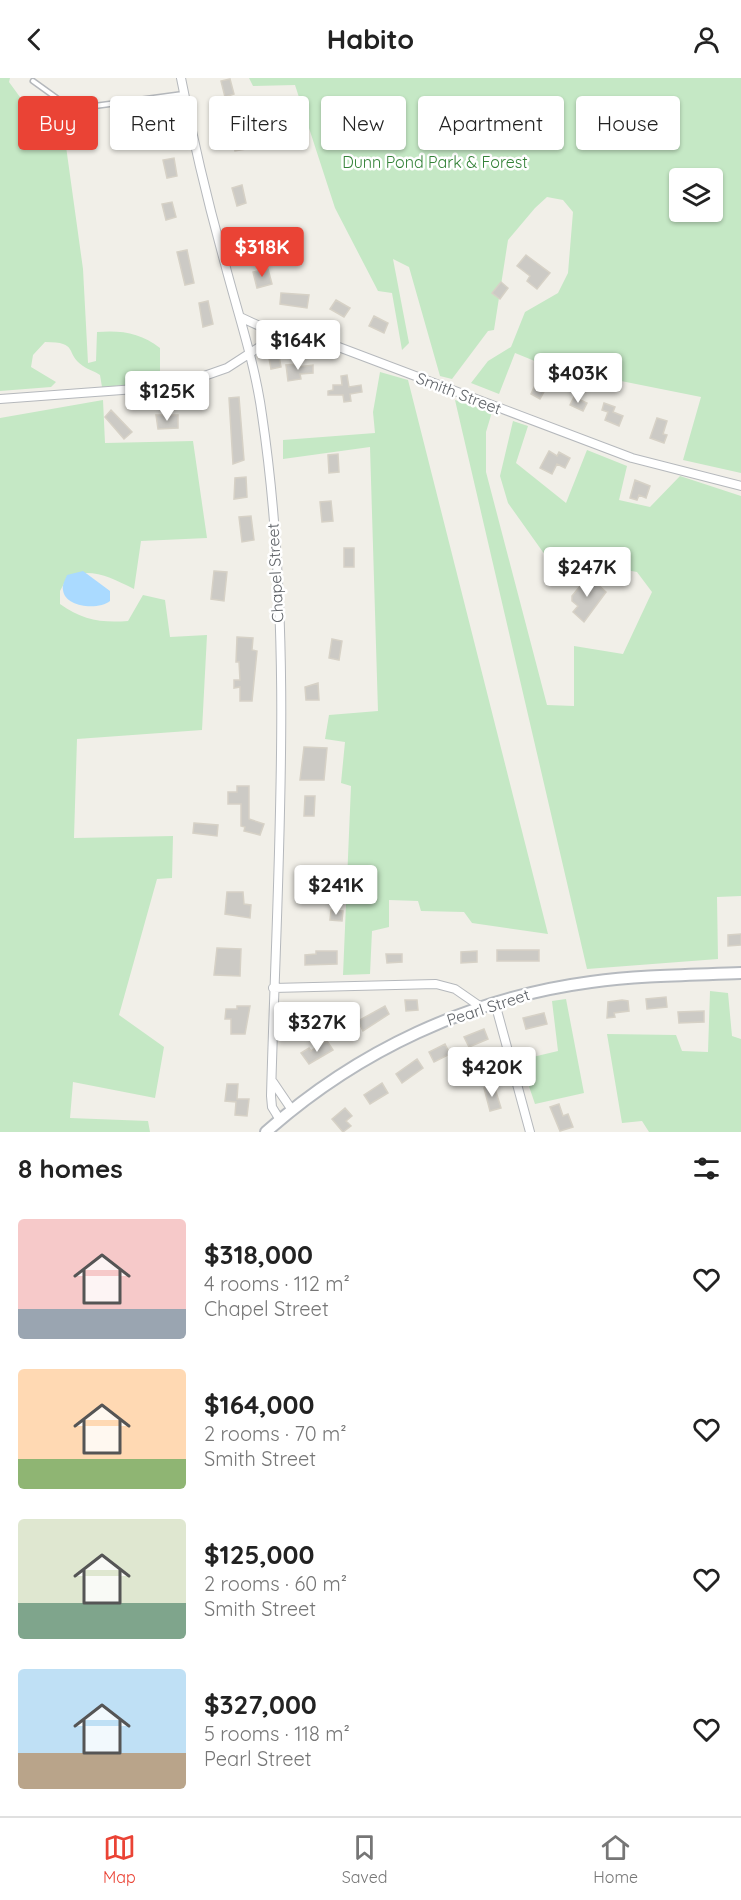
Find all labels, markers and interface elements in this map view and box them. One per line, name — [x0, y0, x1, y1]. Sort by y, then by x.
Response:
text: Habito — [327, 22, 414, 56]
icon: back — [18, 23, 51, 56]
icon: person — [690, 23, 723, 56]
chip: Buy — [18, 96, 98, 150]
chip: Rent — [110, 96, 197, 150]
chip: Filters — [209, 96, 309, 150]
chip: New — [321, 96, 406, 150]
chip: Apartment — [418, 96, 564, 150]
chip: House — [576, 96, 680, 150]
park label: Dunn Pond Park & Forest — [342, 152, 528, 172]
map controls — [669, 168, 723, 222]
button: layers — [669, 168, 723, 222]
pin: $318K — [220, 227, 304, 278]
text: $318K — [235, 234, 289, 259]
pin: $164K — [256, 320, 340, 371]
text: $164K — [270, 327, 326, 352]
pin: $403K — [536, 353, 620, 404]
text: $403K — [548, 360, 608, 385]
street label: Smith Street — [414, 368, 504, 418]
pin: $125K — [125, 371, 209, 422]
text: $125K — [139, 378, 195, 403]
street label: Chapel Street — [262, 523, 288, 623]
pin: $247K — [545, 547, 629, 598]
text: $247K — [558, 554, 616, 579]
pin: $241K — [294, 865, 378, 916]
text: $241K — [308, 872, 364, 897]
street label: Pearl Street — [444, 984, 532, 1030]
pin: $327K — [275, 1002, 359, 1053]
text: $327K — [288, 1009, 346, 1034]
pin: $420K — [450, 1047, 534, 1098]
text: $420K — [462, 1054, 522, 1079]
text: 8 homes — [18, 1152, 123, 1185]
icon: filters — [690, 1152, 723, 1185]
text: $318,000 — [204, 1238, 313, 1271]
icon: home — [66, 1243, 138, 1315]
icon: heart — [690, 1263, 723, 1296]
text: 4 rooms · 112 m² — [204, 1271, 350, 1296]
text: Chapel Street — [204, 1296, 329, 1321]
text: $164,000 — [204, 1388, 314, 1421]
icon: home — [66, 1393, 138, 1465]
icon: heart — [690, 1413, 723, 1446]
text: 2 rooms · 70 m² — [204, 1421, 347, 1446]
text: Smith Street — [204, 1446, 316, 1471]
text: $125,000 — [204, 1538, 314, 1571]
icon: home — [66, 1543, 138, 1615]
icon: heart — [690, 1563, 723, 1596]
text: 2 rooms · 60 m² — [204, 1571, 347, 1596]
text: Smith Street — [204, 1596, 316, 1621]
text: $327,000 — [204, 1688, 317, 1721]
icon: home — [66, 1693, 138, 1765]
icon: heart — [690, 1713, 723, 1746]
text: 5 rooms · 118 m² — [204, 1721, 350, 1746]
text: Pearl Street — [204, 1746, 312, 1771]
tab: Map — [103, 1831, 136, 1887]
tab: Saved — [342, 1831, 387, 1887]
tab: Home — [593, 1831, 638, 1887]

